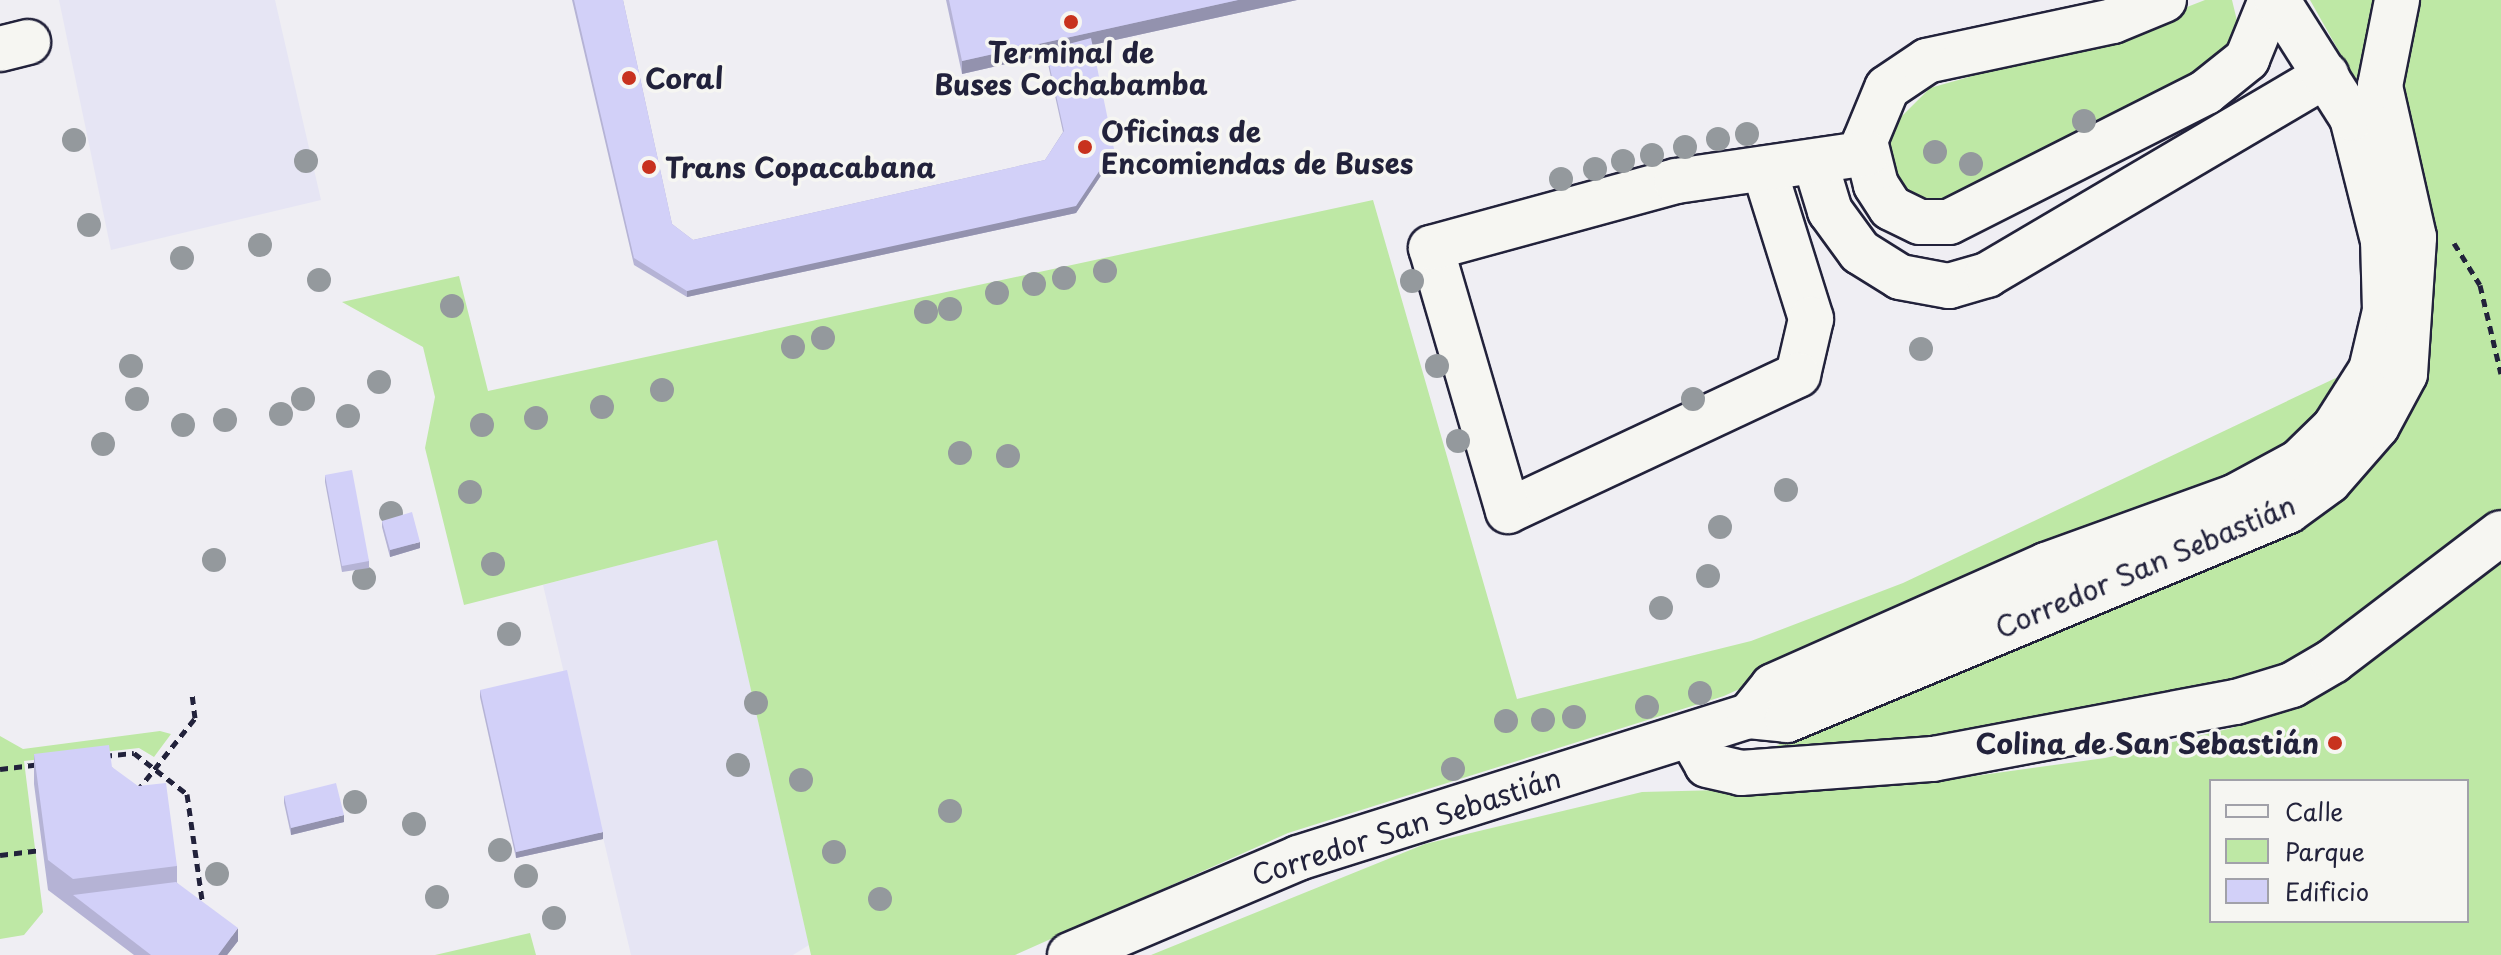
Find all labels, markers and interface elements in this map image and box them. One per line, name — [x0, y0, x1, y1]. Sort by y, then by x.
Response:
marker: Terminal de Buses Cochabamba — [1062, 13, 1080, 31]
place label: Terminal de Buses Cochabamba — [934, 35, 1208, 101]
place label: Coral — [645, 61, 723, 95]
marker: Coral — [620, 69, 638, 87]
place label: Oficinas de Encomiendas de Buses — [1101, 114, 1413, 180]
marker: Oficinas de Encomiendas de Buses — [1076, 138, 1094, 156]
place label: Trans Copacabana — [665, 150, 934, 184]
marker: Trans Copacabana — [640, 158, 658, 176]
street label: Corredor San Sebastián — [1991, 488, 2299, 644]
place label: Colina de San Sebastián — [1975, 726, 2319, 760]
marker: Colina de San Sebastián — [2326, 734, 2344, 752]
street label: Corredor San Sebastián — [1248, 760, 1564, 892]
legend — [2209, 779, 2469, 923]
text: Calle — [2285, 793, 2343, 829]
text: Parque — [2285, 833, 2365, 869]
text: Edificio — [2285, 873, 2369, 909]

